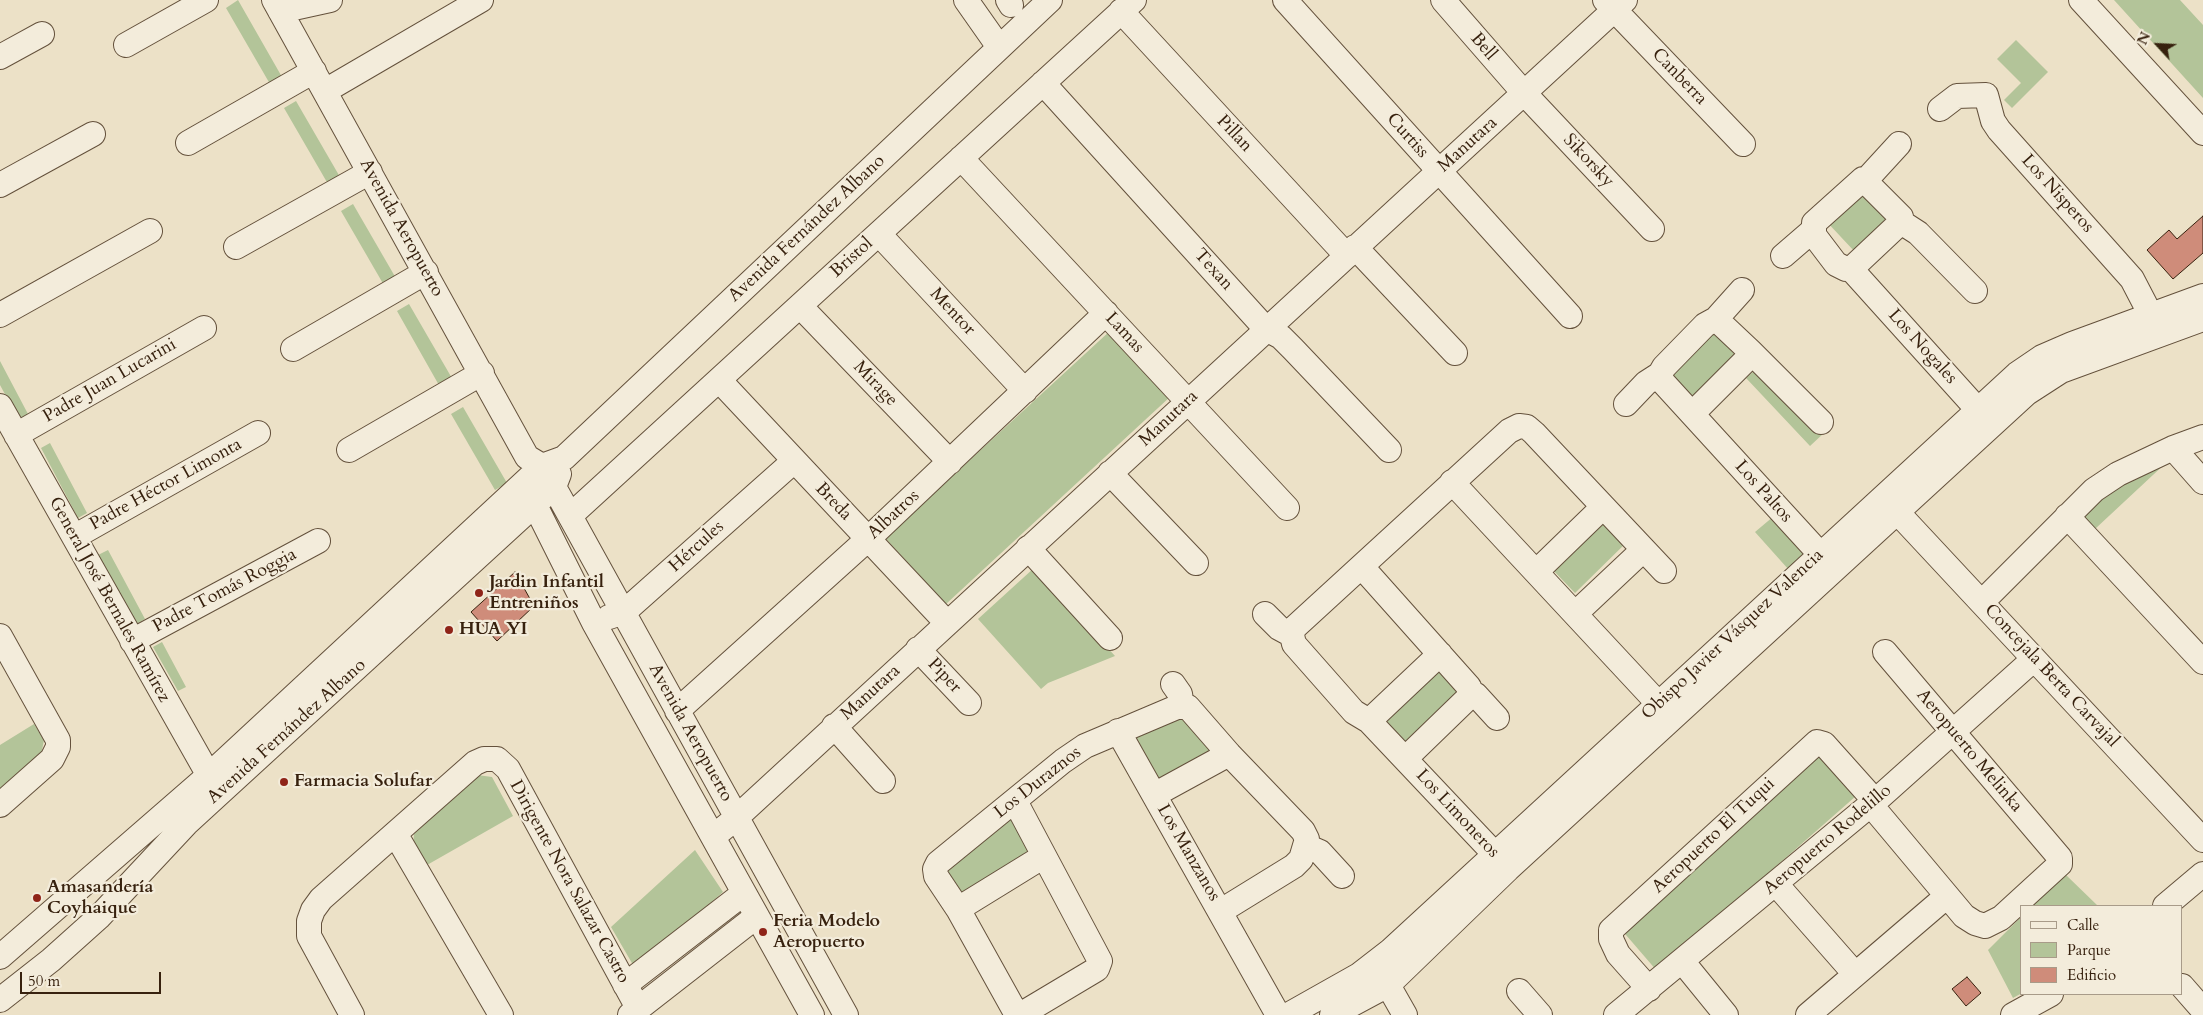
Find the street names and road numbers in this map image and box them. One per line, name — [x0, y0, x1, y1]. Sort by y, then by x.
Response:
street label: Bell — [1465, 29, 1501, 65]
street label: Canberra — [1647, 44, 1711, 110]
street label: Curtiss — [1381, 109, 1433, 163]
street label: Pillan — [1211, 111, 1257, 157]
street label: Manutara — [1434, 113, 1502, 177]
street label: Sikorsky — [1558, 130, 1618, 192]
street label: Los Nisperos — [2016, 150, 2098, 238]
street label: Avenida Fernández Albano — [724, 151, 890, 307]
street label: Avenida Aeropuerto — [354, 155, 448, 301]
street label: Bristol — [826, 233, 878, 283]
street label: Texan — [1189, 245, 1237, 295]
street label: Mentor — [925, 284, 979, 340]
street label: Los Nogales — [1883, 305, 1961, 389]
street label: Lamas — [1100, 308, 1148, 358]
street label: Padre Juan Lucarini — [40, 334, 180, 428]
street label: Mirage — [848, 357, 902, 411]
street label: Manutara — [1135, 386, 1203, 452]
street label: Padre Héctor Limonta — [86, 434, 246, 536]
street label: Los Paltos — [1730, 457, 1796, 527]
street label: Breda — [810, 478, 856, 526]
street label: Albatros — [864, 486, 924, 544]
street label: General José Bernales Ramírez — [43, 494, 175, 706]
street label: Hércules — [665, 517, 729, 577]
street label: Padre Tomás Roggia — [149, 544, 301, 638]
street label: Obispo Javier Vásquez Valencia — [1638, 545, 1828, 725]
street label: Concejala Berta Carvajal — [1979, 600, 2123, 752]
street label: Piper — [922, 654, 966, 698]
street label: Avenida Fernández Albano — [203, 655, 371, 809]
street label: Avenida Aeropuerto — [643, 660, 737, 806]
street label: Manutara — [837, 661, 905, 725]
street label: Aeropuerto Melinka — [1911, 685, 2027, 817]
street label: Los Duraznos — [990, 742, 1086, 824]
street label: Los Limoneros — [1411, 765, 1503, 863]
street label: Aeropuerto El Tuqui — [1648, 774, 1780, 898]
street label: Dirigente Nora Salazar Castro — [504, 777, 634, 987]
street label: Aeropuerto Rodelillo — [1760, 780, 1896, 900]
street label: Los Manzanos — [1152, 801, 1224, 905]

